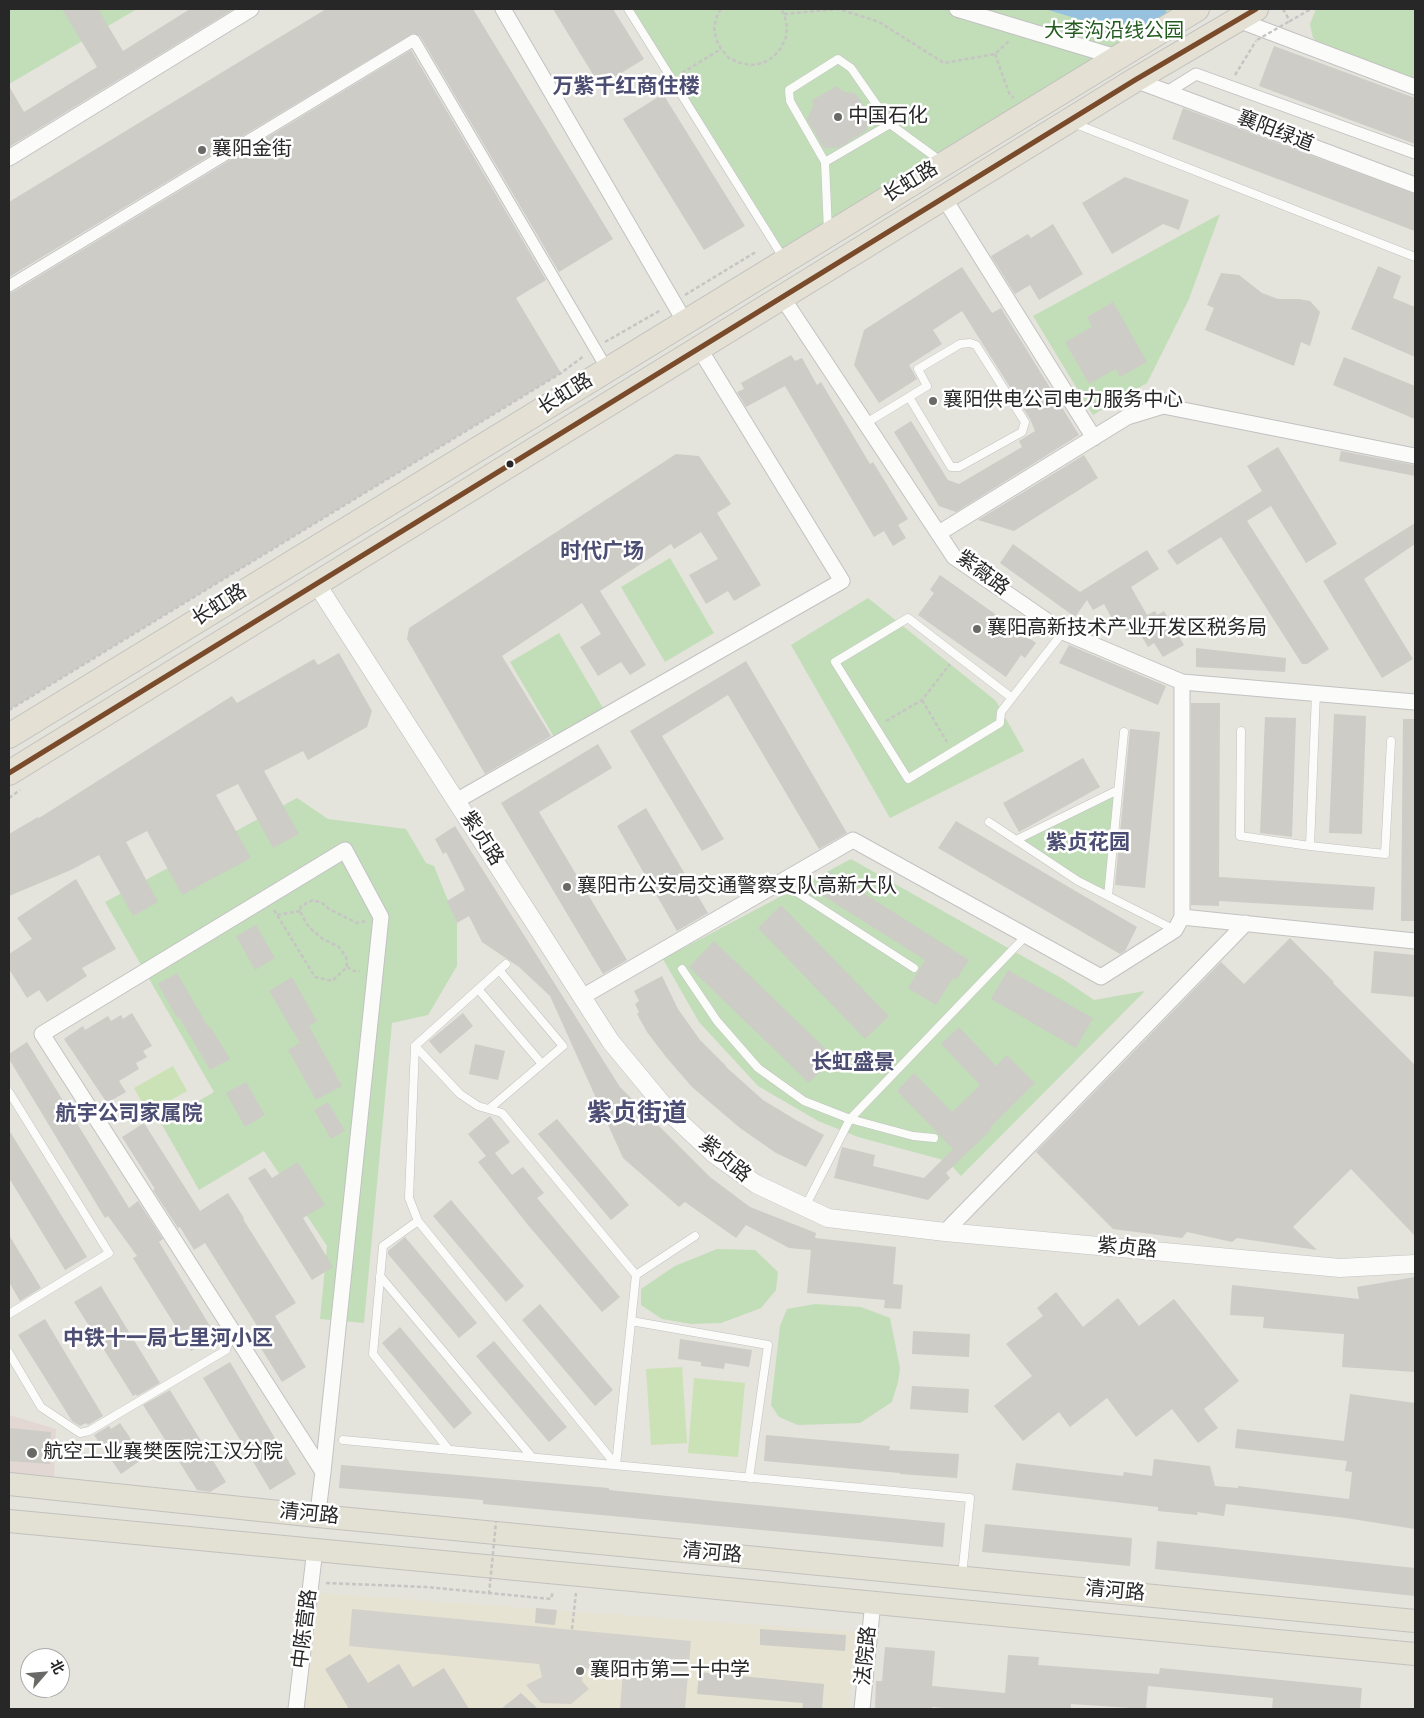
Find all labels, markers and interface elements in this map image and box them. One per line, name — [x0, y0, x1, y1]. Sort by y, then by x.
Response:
park label: 大李沟沿线公园 — [1044, 20, 1184, 44]
district label: 万紫千红商住楼 — [553, 75, 699, 101]
place label: 中国石化 — [848, 105, 928, 129]
street label: 襄阳绿道 — [1233, 106, 1317, 158]
marker: 中国石化 — [832, 111, 844, 123]
place label: 襄阳金街 — [212, 138, 292, 162]
marker: 襄阳金街 — [196, 144, 208, 156]
street label: 长虹路 — [879, 157, 943, 209]
street label: 长虹路 — [534, 369, 598, 421]
place label: 襄阳供电公司电力服务中心 — [943, 389, 1183, 413]
marker: 襄阳供电公司电力服务中心 — [927, 395, 939, 407]
unlabelled marker — [505, 459, 515, 469]
district label: 时代广场 — [560, 540, 644, 566]
street label: 紫薇路 — [951, 546, 1013, 602]
street label: 长虹路 — [188, 580, 252, 632]
place label: 襄阳高新技术产业开发区税务局 — [987, 617, 1267, 641]
marker: 襄阳高新技术产业开发区税务局 — [971, 623, 983, 635]
street label: 紫贞路 — [455, 807, 507, 871]
district label: 紫贞花园 — [1046, 831, 1130, 857]
place label: 襄阳市公安局交通警察支队高新大队 — [577, 875, 897, 899]
marker: 襄阳市公安局交通警察支队高新大队 — [561, 881, 573, 893]
district label: 长虹盛景 — [811, 1051, 895, 1077]
district label: 紫贞街道 — [587, 1100, 687, 1130]
district label: 航宇公司家属院 — [56, 1102, 202, 1128]
street label: 紫贞路 — [693, 1132, 755, 1188]
street label: 紫贞路 — [1096, 1234, 1158, 1264]
district label: 中铁十一局七里河小区 — [63, 1327, 273, 1353]
place label: 航空工业襄樊医院江汉分院 — [43, 1441, 283, 1465]
marker: 航空工业襄樊医院江汉分院 — [25, 1446, 39, 1460]
street label: 清河路 — [278, 1500, 340, 1530]
street label: 清河路 — [681, 1539, 743, 1569]
street label: 清河路 — [1084, 1577, 1146, 1607]
street label: 中陈营路 — [289, 1588, 323, 1670]
street label: 法院路 — [852, 1625, 882, 1687]
north arrow — [20, 1648, 70, 1698]
text: 北 — [45, 1656, 70, 1677]
place label: 襄阳市第二十中学 — [590, 1659, 750, 1683]
marker: 襄阳市第二十中学 — [574, 1665, 586, 1677]

